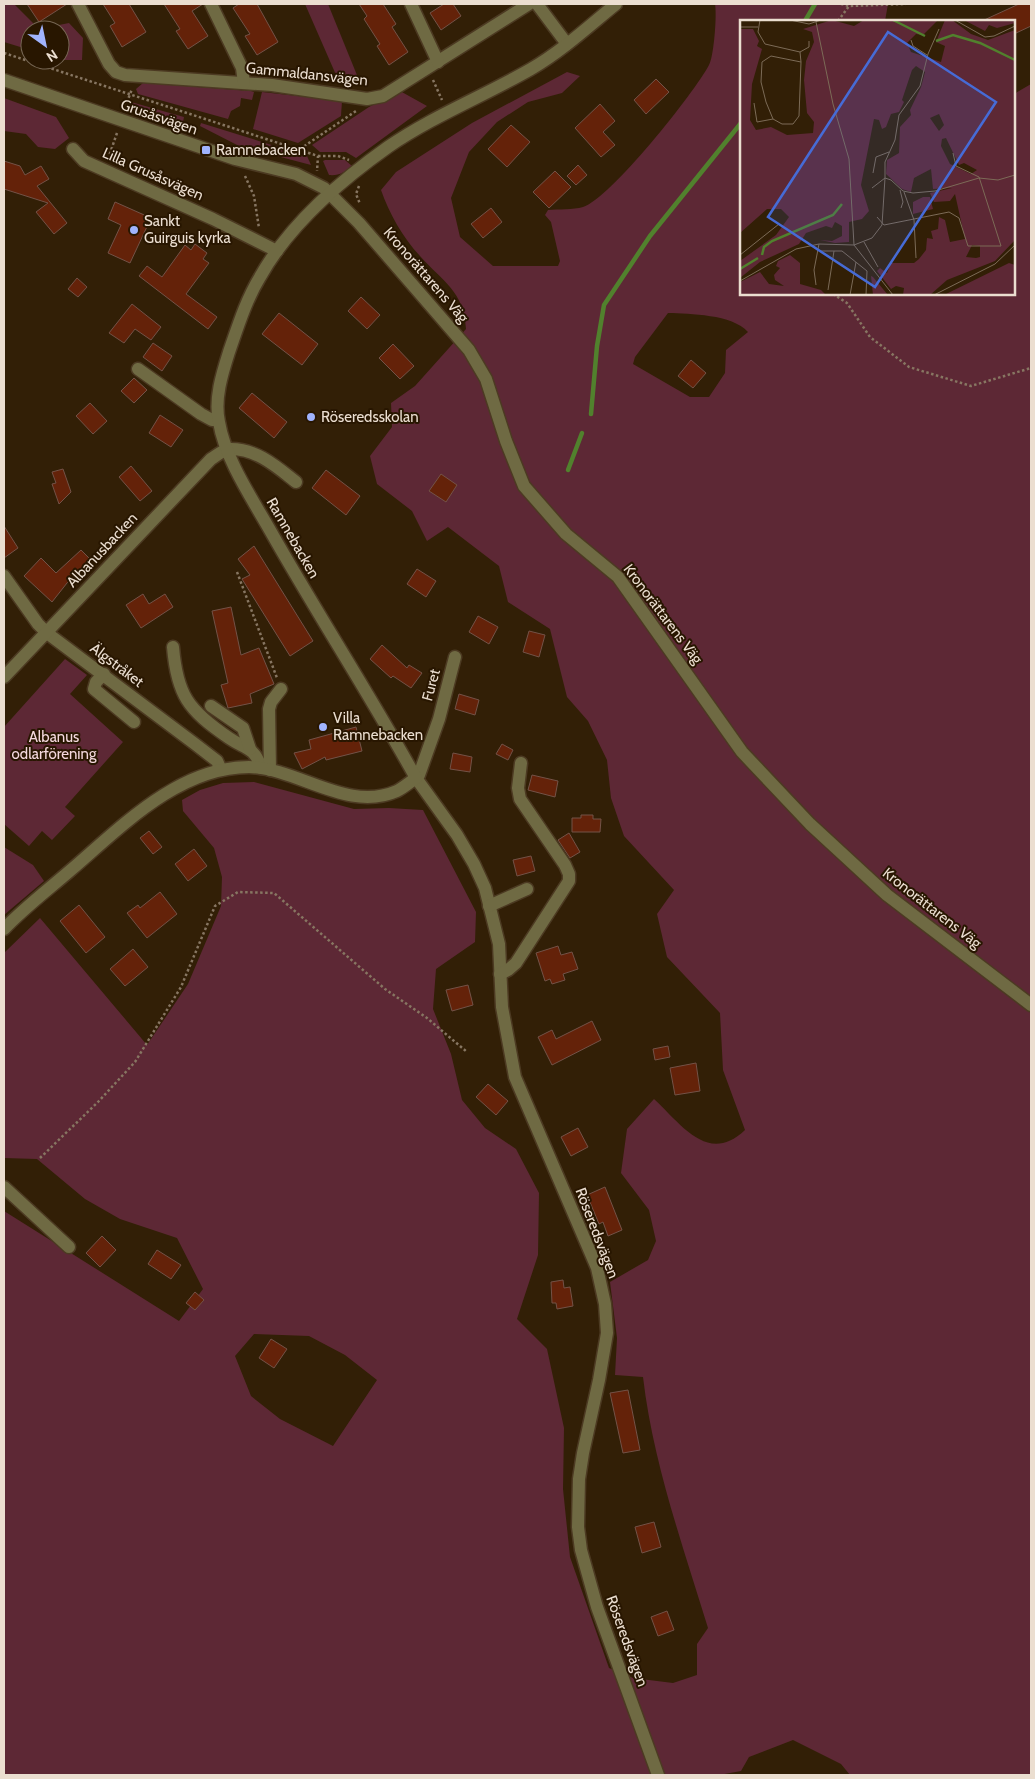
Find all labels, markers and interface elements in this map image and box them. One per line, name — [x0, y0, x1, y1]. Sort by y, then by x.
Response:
north arrow — [20, 20, 70, 70]
inset map — [740, 20, 1015, 295]
text: N — [43, 46, 61, 66]
street label: Gammaldansvägen — [245, 59, 369, 89]
street label: Grusåsvägen — [118, 95, 200, 139]
place label: Ramnebacken — [216, 141, 306, 159]
street label: Lilla Grusåsvägen — [100, 144, 206, 204]
marker: Ramnebacken — [200, 144, 212, 156]
place label: Sankt Guirguis kyrka — [144, 212, 231, 247]
marker: Sankt Guirguis kyrka — [128, 224, 140, 236]
street label: Kronorättarens Väg — [380, 224, 473, 327]
place label: Röseredsskolan — [321, 408, 419, 426]
marker: Röseredsskolan — [305, 411, 317, 423]
street label: Ramnebacken — [263, 494, 323, 582]
street label: Albanusbacken — [63, 509, 141, 591]
street label: Kronorättarens Väg — [620, 561, 707, 668]
street label: Älgstråket — [87, 639, 147, 691]
street label: Furet — [418, 667, 444, 703]
place label: Villa Ramnebacken — [333, 709, 423, 744]
marker: Villa Ramnebacken — [317, 721, 329, 733]
park label: Albanus odlarförening — [12, 728, 97, 763]
street label: Kronorättarens Väg — [879, 864, 985, 952]
street label: Röseredsvägen — [571, 1185, 623, 1281]
street label: Röseredsvägen — [602, 1593, 652, 1689]

